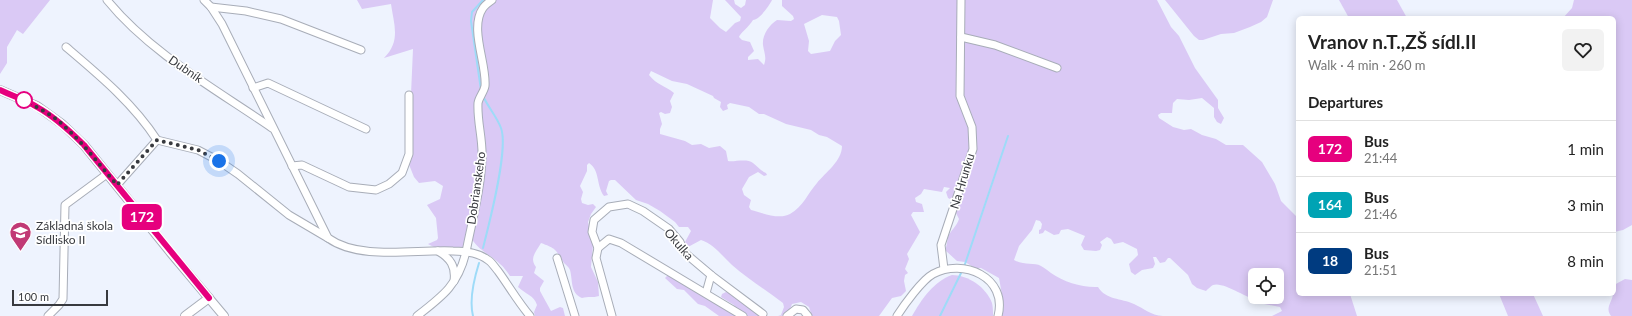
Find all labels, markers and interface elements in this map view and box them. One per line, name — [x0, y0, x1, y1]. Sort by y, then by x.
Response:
button: heart — [1562, 29, 1604, 71]
text: Vranov n.T.,ZŠ sídl.II — [1308, 30, 1476, 53]
street label: Dubník — [166, 52, 207, 86]
text: Walk · 4 min · 260 m — [1308, 57, 1426, 73]
unlabelled marker — [15, 91, 33, 109]
text: Departures — [1308, 93, 1383, 111]
text: Bus — [1364, 132, 1389, 150]
text: 172 — [1318, 140, 1342, 157]
text: 1 min — [1567, 140, 1604, 158]
street label: Dobrianskeho — [463, 150, 489, 225]
text: 21:44 — [1364, 150, 1397, 166]
your location — [209, 151, 229, 171]
street label: Na Hrunku — [946, 151, 978, 211]
text: Bus — [1364, 188, 1389, 206]
text: 164 — [1318, 196, 1342, 213]
text: 3 min — [1567, 196, 1604, 214]
line badge: 172 — [119, 204, 165, 230]
text: 21:46 — [1364, 206, 1397, 222]
text: 172 — [130, 208, 154, 225]
place label: Základná škola Sídlisko II — [36, 218, 113, 247]
school or university icon: Základná škola Sídlisko II — [7, 219, 33, 252]
street label: Okulka — [661, 225, 697, 263]
text: Bus — [1364, 244, 1389, 262]
text: 18 — [1322, 252, 1338, 269]
text: 8 min — [1567, 252, 1604, 270]
text: 21:51 — [1364, 262, 1397, 278]
map controls — [1248, 268, 1284, 304]
button: locate — [1248, 268, 1284, 304]
scale bar — [12, 288, 108, 307]
text: 100 m — [18, 290, 49, 303]

